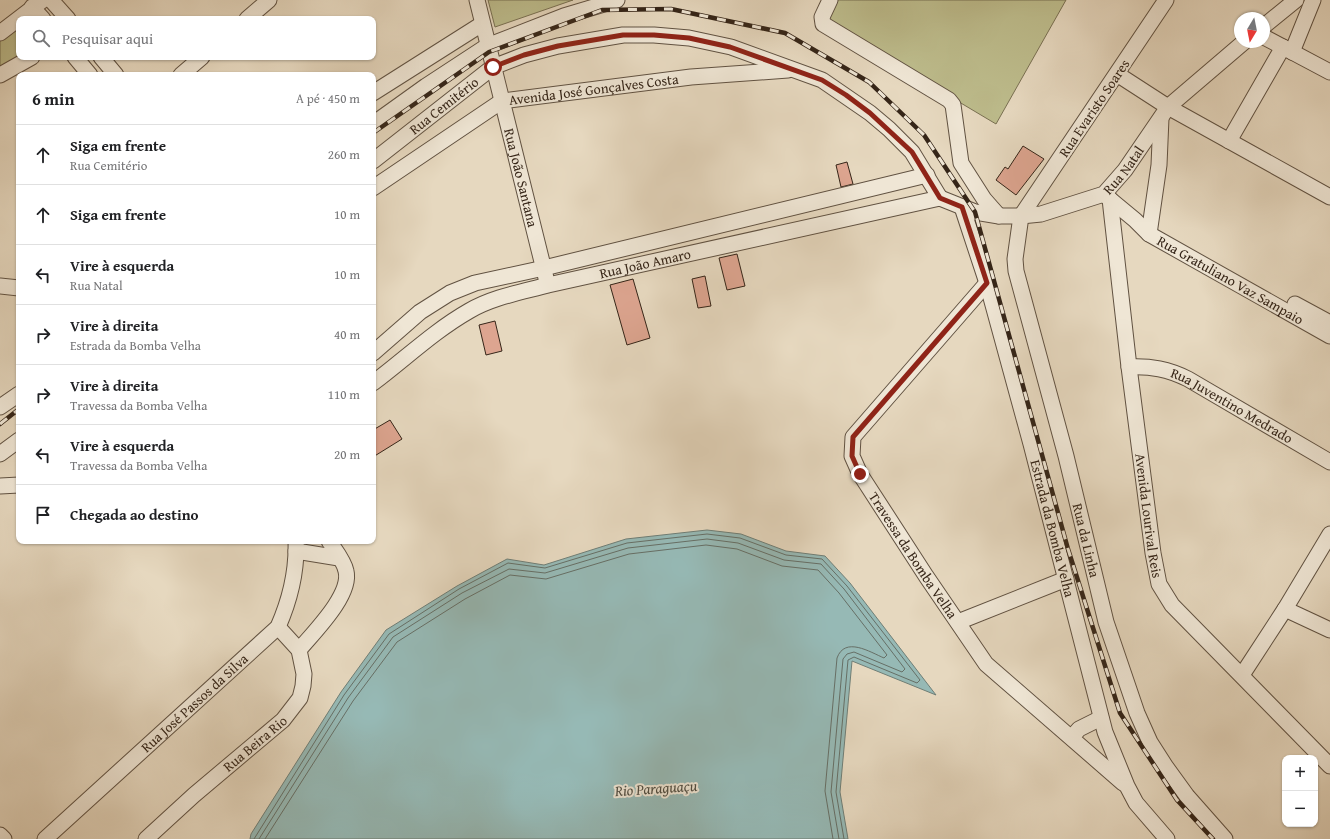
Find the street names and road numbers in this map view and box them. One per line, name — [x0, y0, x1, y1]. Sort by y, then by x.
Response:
street label: Rua Evaristo Soares — [1054, 55, 1134, 161]
street label: Avenida José Gonçalves Costa — [508, 69, 680, 110]
street label: Rua Cemitério — [405, 72, 483, 139]
street label: Rua João Santana — [499, 126, 543, 230]
street label: Rua Natal — [1098, 142, 1149, 199]
street label: Rua Gratuliano Vaz Sampaio — [1154, 231, 1307, 329]
street label: Rua João Amaro — [597, 244, 693, 283]
street label: Rua Juventino Medrado — [1168, 363, 1297, 448]
street label: Avenida Lourival Reis — [1130, 452, 1168, 580]
street label: Estrada da Bomba Velha — [1025, 458, 1080, 600]
street label: Travessa da Bomba Velha — [864, 488, 962, 623]
street label: Rua da Linha — [1068, 501, 1105, 580]
street label: Rua José Passos da Silva — [136, 649, 253, 757]
street label: Rua Beira Rio — [219, 711, 291, 776]

